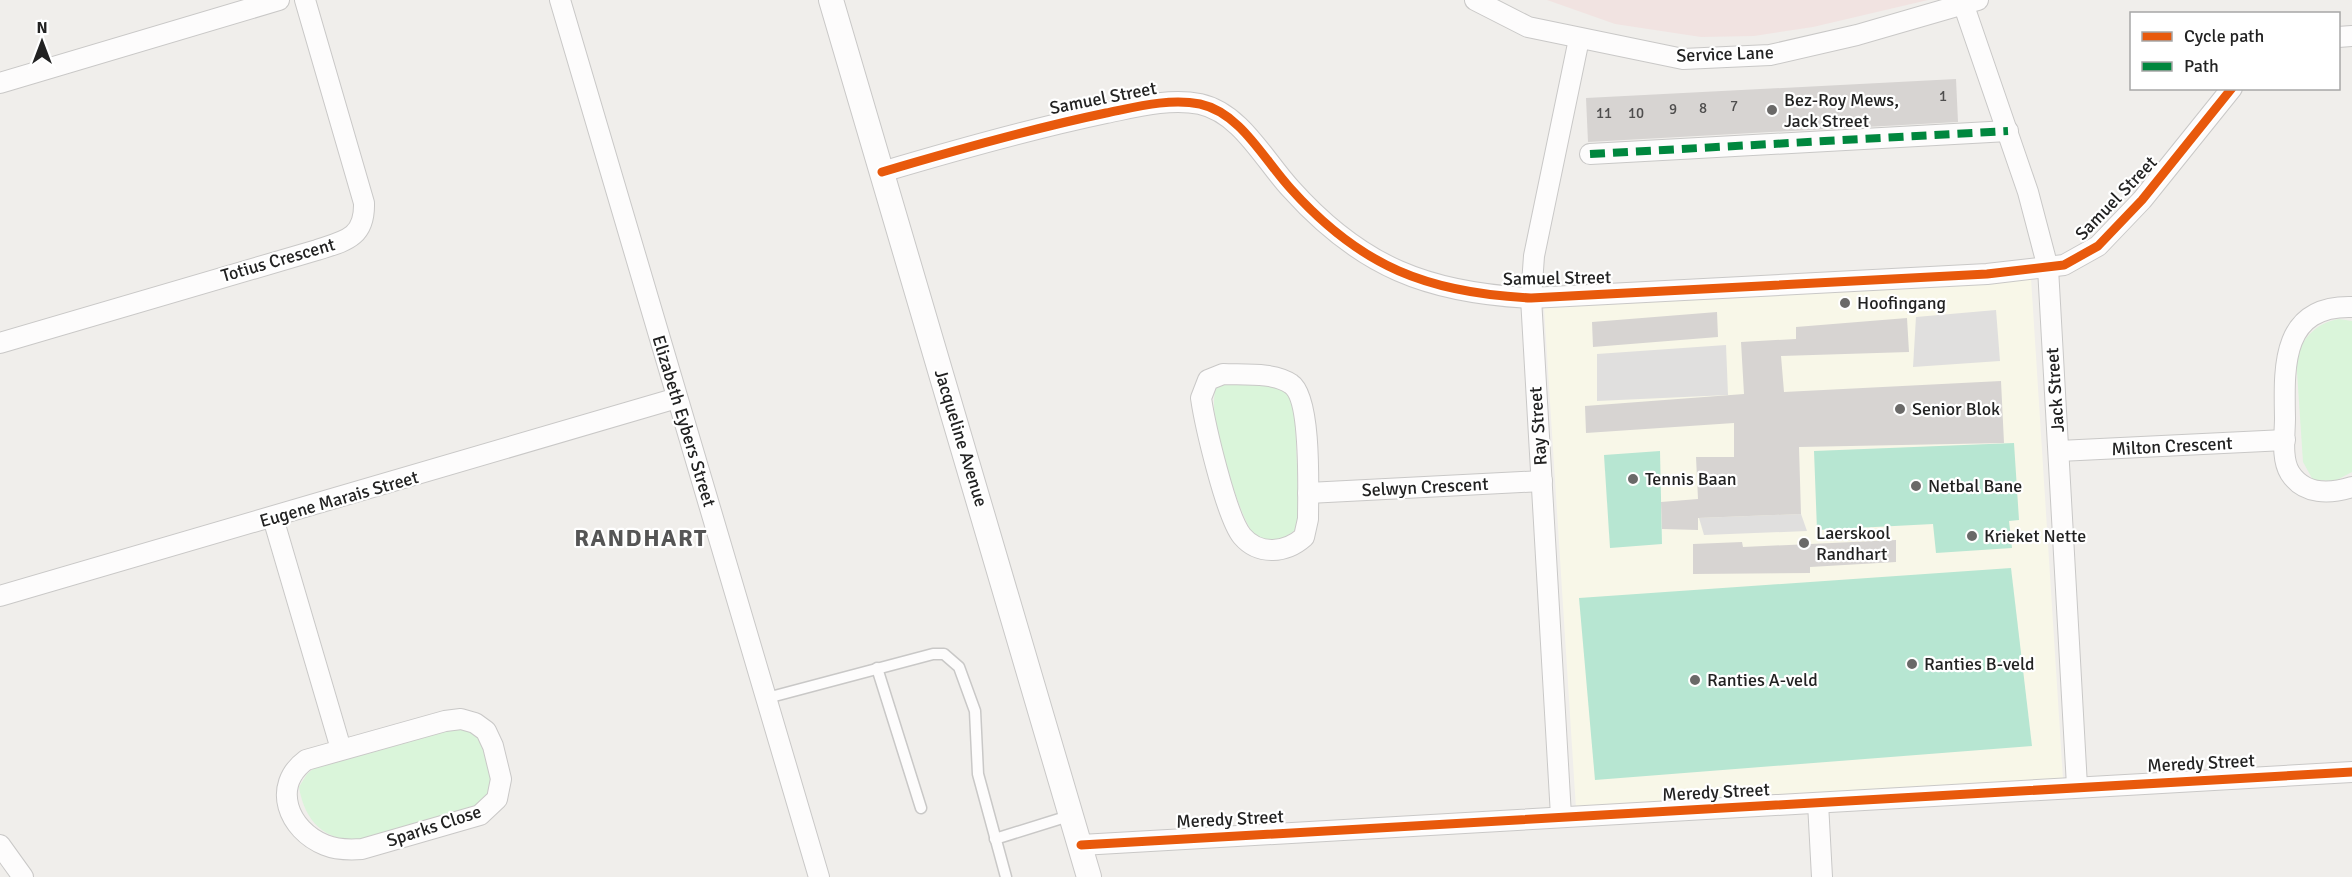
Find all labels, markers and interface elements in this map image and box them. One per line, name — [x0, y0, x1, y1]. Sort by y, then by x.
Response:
north arrow — [12, 12, 72, 72]
legend — [2130, 12, 2340, 90]
text: N — [36, 18, 48, 38]
text: Cycle path — [2184, 25, 2264, 47]
street label: Service Lane — [1676, 41, 1774, 67]
text: Path — [2184, 55, 2219, 77]
street label: Samuel Street — [1048, 77, 1158, 119]
house number: 1 — [1939, 87, 1947, 105]
place label: Bez-Roy Mews, Jack Street — [1784, 89, 1899, 132]
house number: 7 — [1730, 97, 1738, 115]
house number: 8 — [1699, 99, 1707, 117]
house number: 9 — [1669, 100, 1677, 118]
marker: Bez-Roy Mews, Jack Street — [1765, 103, 1779, 117]
house number: 11 — [1596, 104, 1612, 122]
house number: 10 — [1628, 104, 1644, 122]
street label: Samuel Street — [2070, 151, 2162, 245]
street label: Totius Crescent — [219, 233, 337, 287]
street label: Samuel Street — [1503, 266, 1611, 290]
place label: Hoofingang — [1857, 292, 1946, 314]
marker: Hoofingang — [1838, 296, 1852, 310]
street label: Elizabeth Eybers Street — [647, 333, 721, 509]
street label: Jack Street — [2041, 347, 2069, 433]
street label: Jacqueline Avenue — [930, 367, 992, 509]
street label: Ray Street — [1524, 386, 1552, 466]
place label: Senior Blok — [1912, 398, 2000, 420]
marker: Senior Blok — [1893, 402, 1907, 416]
street label: Milton Crescent — [2111, 432, 2233, 460]
street label: Eugene Marais Street — [257, 466, 421, 532]
place label: Tennis Baan — [1645, 468, 1737, 490]
marker: Tennis Baan — [1626, 472, 1640, 486]
street label: Selwyn Crescent — [1361, 473, 1489, 501]
place label: Netbal Bane — [1928, 475, 2022, 497]
marker: Netbal Bane — [1909, 479, 1923, 493]
place label: Laerskool Randhart — [1816, 522, 1890, 565]
district label: RANDHART — [574, 523, 708, 553]
place label: Krieket Nette — [1984, 525, 2086, 547]
marker: Krieket Nette — [1965, 529, 1979, 543]
marker: Laerskool Randhart — [1797, 536, 1811, 550]
place label: Ranties B-veld — [1924, 653, 2035, 675]
marker: Ranties B-veld — [1905, 657, 1919, 671]
place label: Ranties A-veld — [1707, 669, 1818, 691]
marker: Ranties A-veld — [1688, 673, 1702, 687]
street label: Meredy Street — [2147, 749, 2255, 777]
street label: Meredy Street — [1662, 778, 1770, 806]
street label: Sparks Close — [384, 800, 484, 852]
street label: Meredy Street — [1176, 805, 1284, 833]

